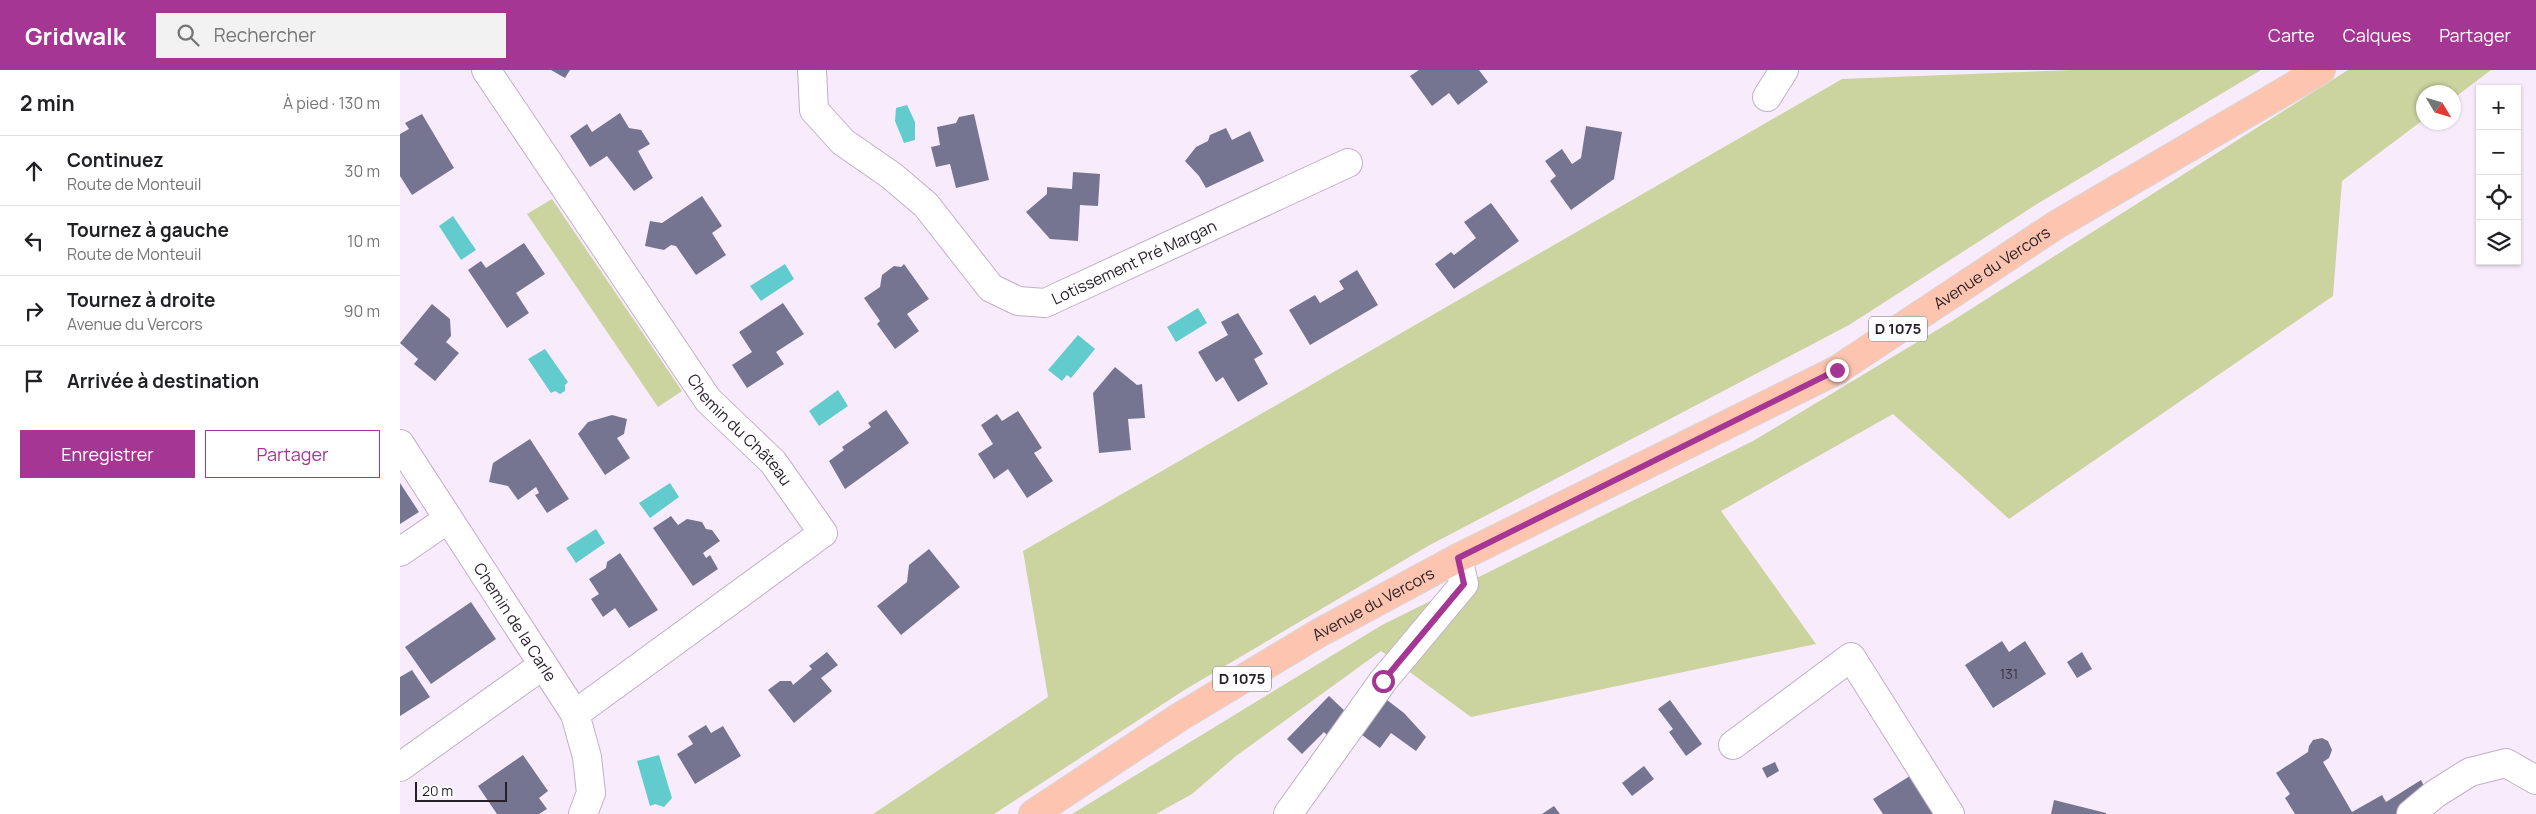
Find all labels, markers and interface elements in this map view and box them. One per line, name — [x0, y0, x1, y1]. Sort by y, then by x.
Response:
search box — [156, 13, 506, 58]
text: Gridwalk — [25, 19, 126, 52]
icon: search — [174, 21, 202, 49]
text: Rechercher — [214, 22, 316, 48]
text: Carte — [2268, 23, 2315, 47]
text: Calques — [2343, 23, 2411, 47]
text: Partager — [2439, 23, 2511, 47]
north arrow — [2416, 85, 2461, 130]
map controls — [2476, 85, 2521, 265]
button: + — [2476, 85, 2521, 130]
text: 2 min — [20, 89, 75, 117]
text: À pied · 130 m — [283, 92, 380, 114]
button: − — [2476, 130, 2521, 175]
text: Continuez — [67, 147, 164, 173]
icon: ahead — [20, 157, 48, 185]
text: 30 m — [345, 160, 380, 182]
text: Route de Monteuil — [67, 173, 202, 195]
button: locate — [2476, 175, 2521, 220]
street label: Lotissement Pré Margan — [1048, 214, 1220, 309]
text: Tournez à gauche — [67, 217, 229, 243]
button: layers — [2476, 220, 2521, 265]
street label: Avenue du Vercors — [1929, 221, 2054, 314]
icon: left — [20, 227, 48, 255]
text: 10 m — [347, 230, 380, 252]
text: Route de Monteuil — [67, 243, 202, 265]
text: Tournez à droite — [67, 287, 215, 313]
icon: right — [20, 297, 48, 325]
text: 90 m — [344, 300, 380, 322]
text: Avenue du Vercors — [67, 313, 203, 335]
road number: D 1075 — [1869, 316, 1927, 342]
route end — [1826, 359, 1849, 382]
icon: arrive — [20, 367, 48, 395]
text: Arrivée à destination — [67, 368, 259, 394]
street label: Chemin du Château — [682, 369, 797, 490]
button: Enregistrer — [20, 430, 195, 478]
button: Partager — [205, 430, 380, 478]
street label: Chemin de la Carle — [469, 558, 562, 685]
street label: Avenue du Vercors — [1308, 562, 1438, 646]
house number: 131 — [2000, 664, 2018, 683]
road number: D 1075 — [1213, 666, 1271, 692]
route start — [1372, 670, 1395, 693]
scale bar — [415, 779, 508, 802]
text: 20 m — [422, 781, 453, 800]

